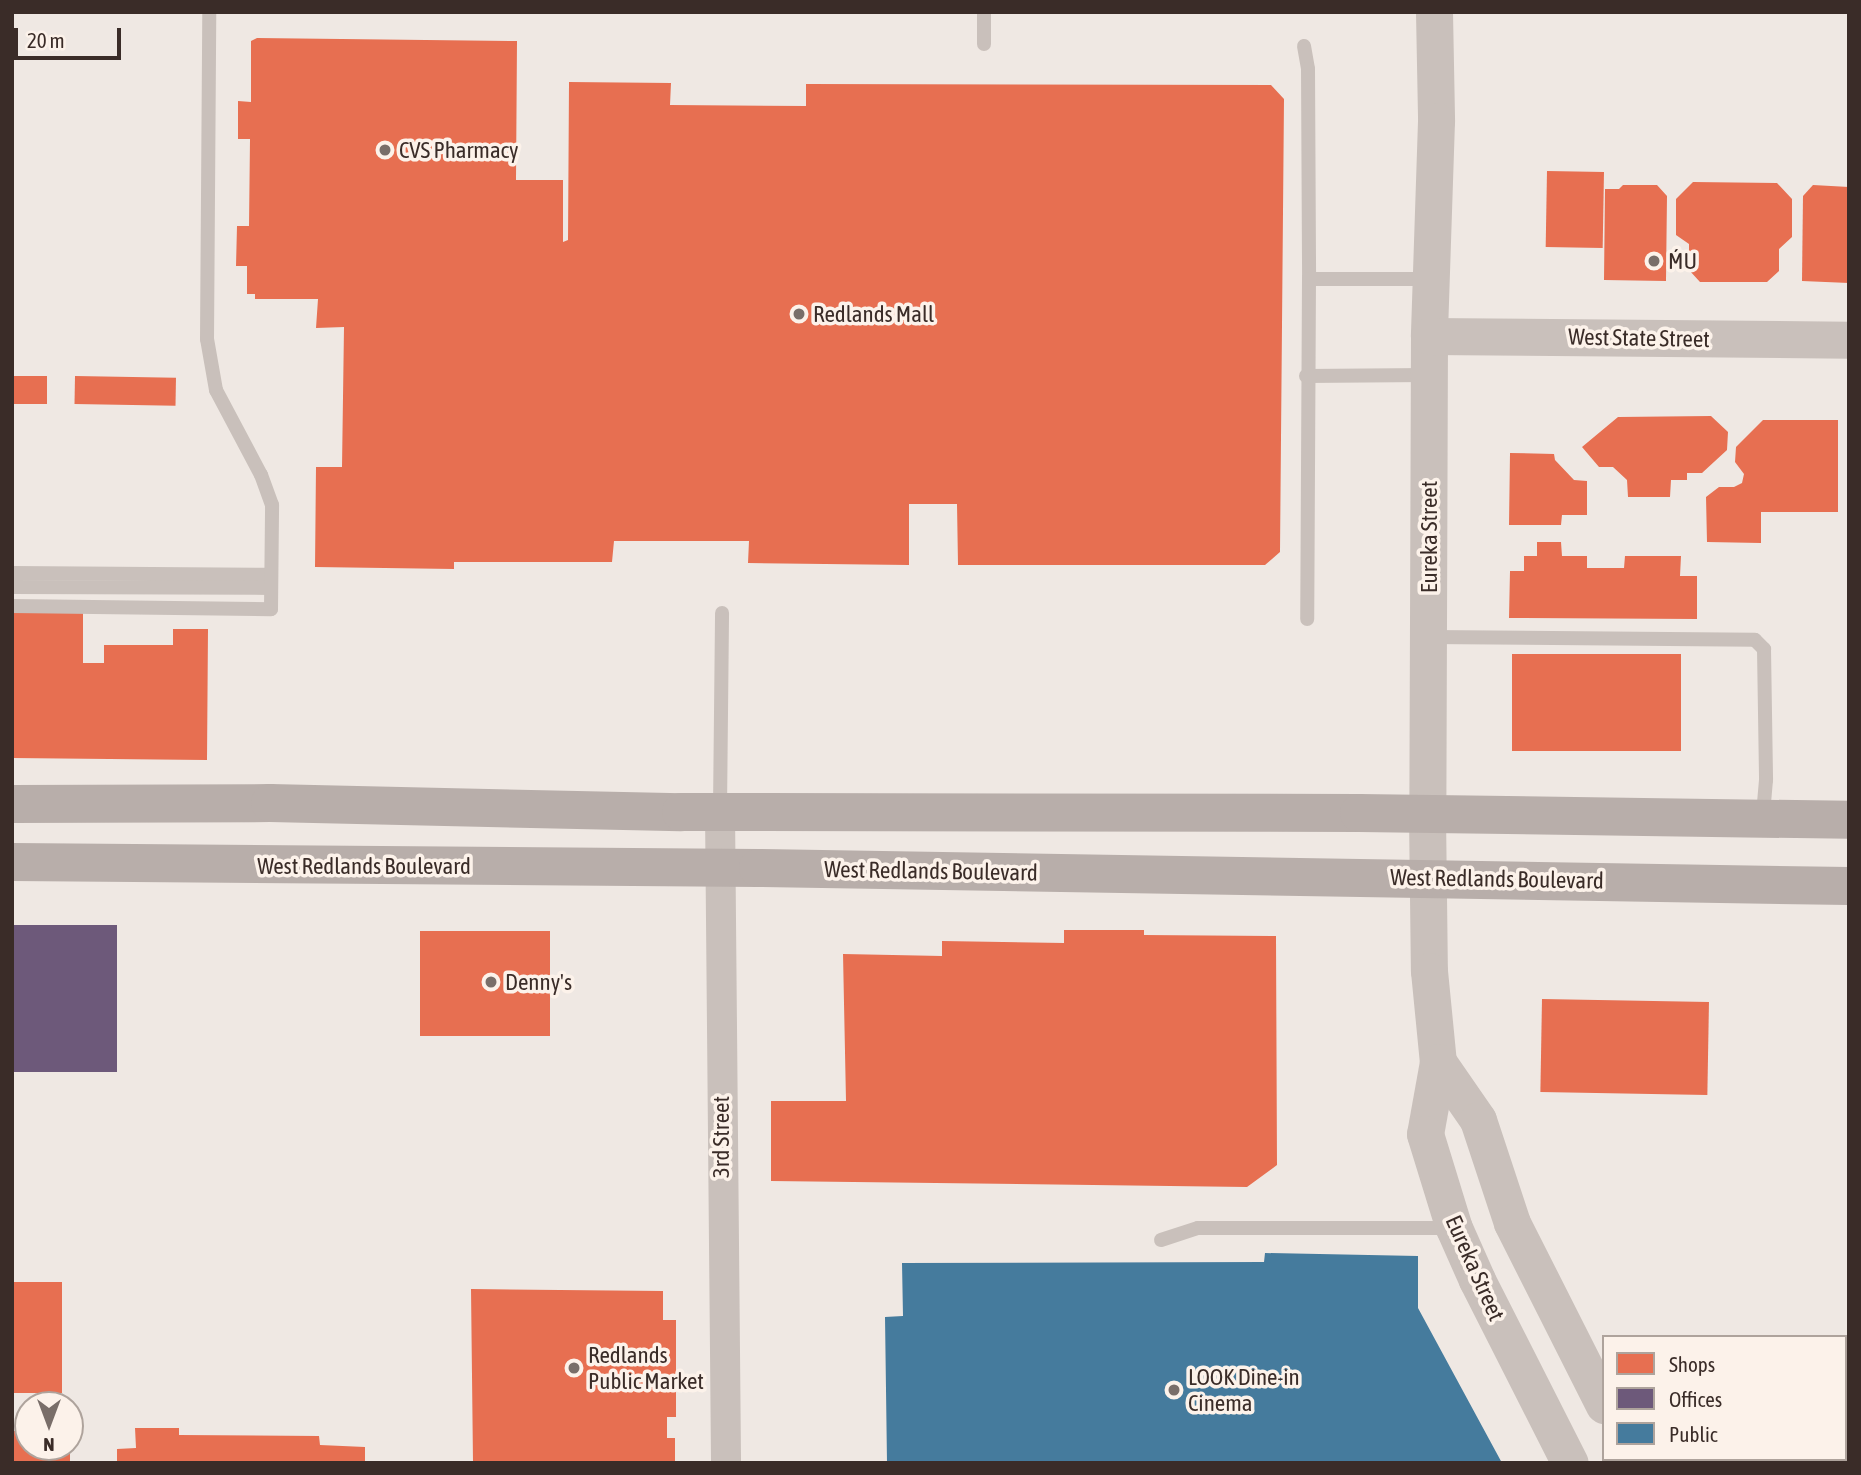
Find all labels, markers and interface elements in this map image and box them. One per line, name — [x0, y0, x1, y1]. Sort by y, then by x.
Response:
scale bar — [18, 14, 124, 58]
text: 20 m — [27, 28, 65, 52]
place label: CVS Pharmacy — [399, 136, 519, 164]
marker: CVS Pharmacy — [377, 142, 393, 158]
place label: ḾU — [1668, 247, 1697, 275]
marker: ḾU — [1646, 253, 1662, 269]
place label: Redlands Mall — [813, 300, 934, 328]
marker: Redlands Mall — [791, 306, 807, 322]
street label: West State Street — [1568, 323, 1710, 353]
street label: Eureka Street — [1415, 481, 1443, 593]
street label: West Redlands Boulevard — [257, 852, 471, 880]
street label: West Redlands Boulevard — [824, 855, 1038, 887]
street label: West Redlands Boulevard — [1390, 863, 1604, 895]
place label: Denny's — [505, 968, 572, 996]
marker: Denny's — [483, 974, 499, 990]
street label: 3rd Street — [707, 1096, 735, 1178]
street label: Eureka Street — [1440, 1211, 1510, 1325]
legend — [1602, 1335, 1847, 1461]
place label: Redlands Public Market — [588, 1341, 704, 1395]
text: Shops — [1669, 1352, 1715, 1376]
marker: Redlands Public Market — [566, 1360, 582, 1376]
place label: LOOK Dine-in Cinema — [1188, 1363, 1300, 1417]
marker: LOOK Dine-in Cinema — [1166, 1382, 1182, 1398]
text: Offices — [1669, 1387, 1722, 1411]
north arrow — [14, 1391, 84, 1461]
text: Public — [1669, 1422, 1718, 1446]
text: N — [43, 1434, 55, 1456]

